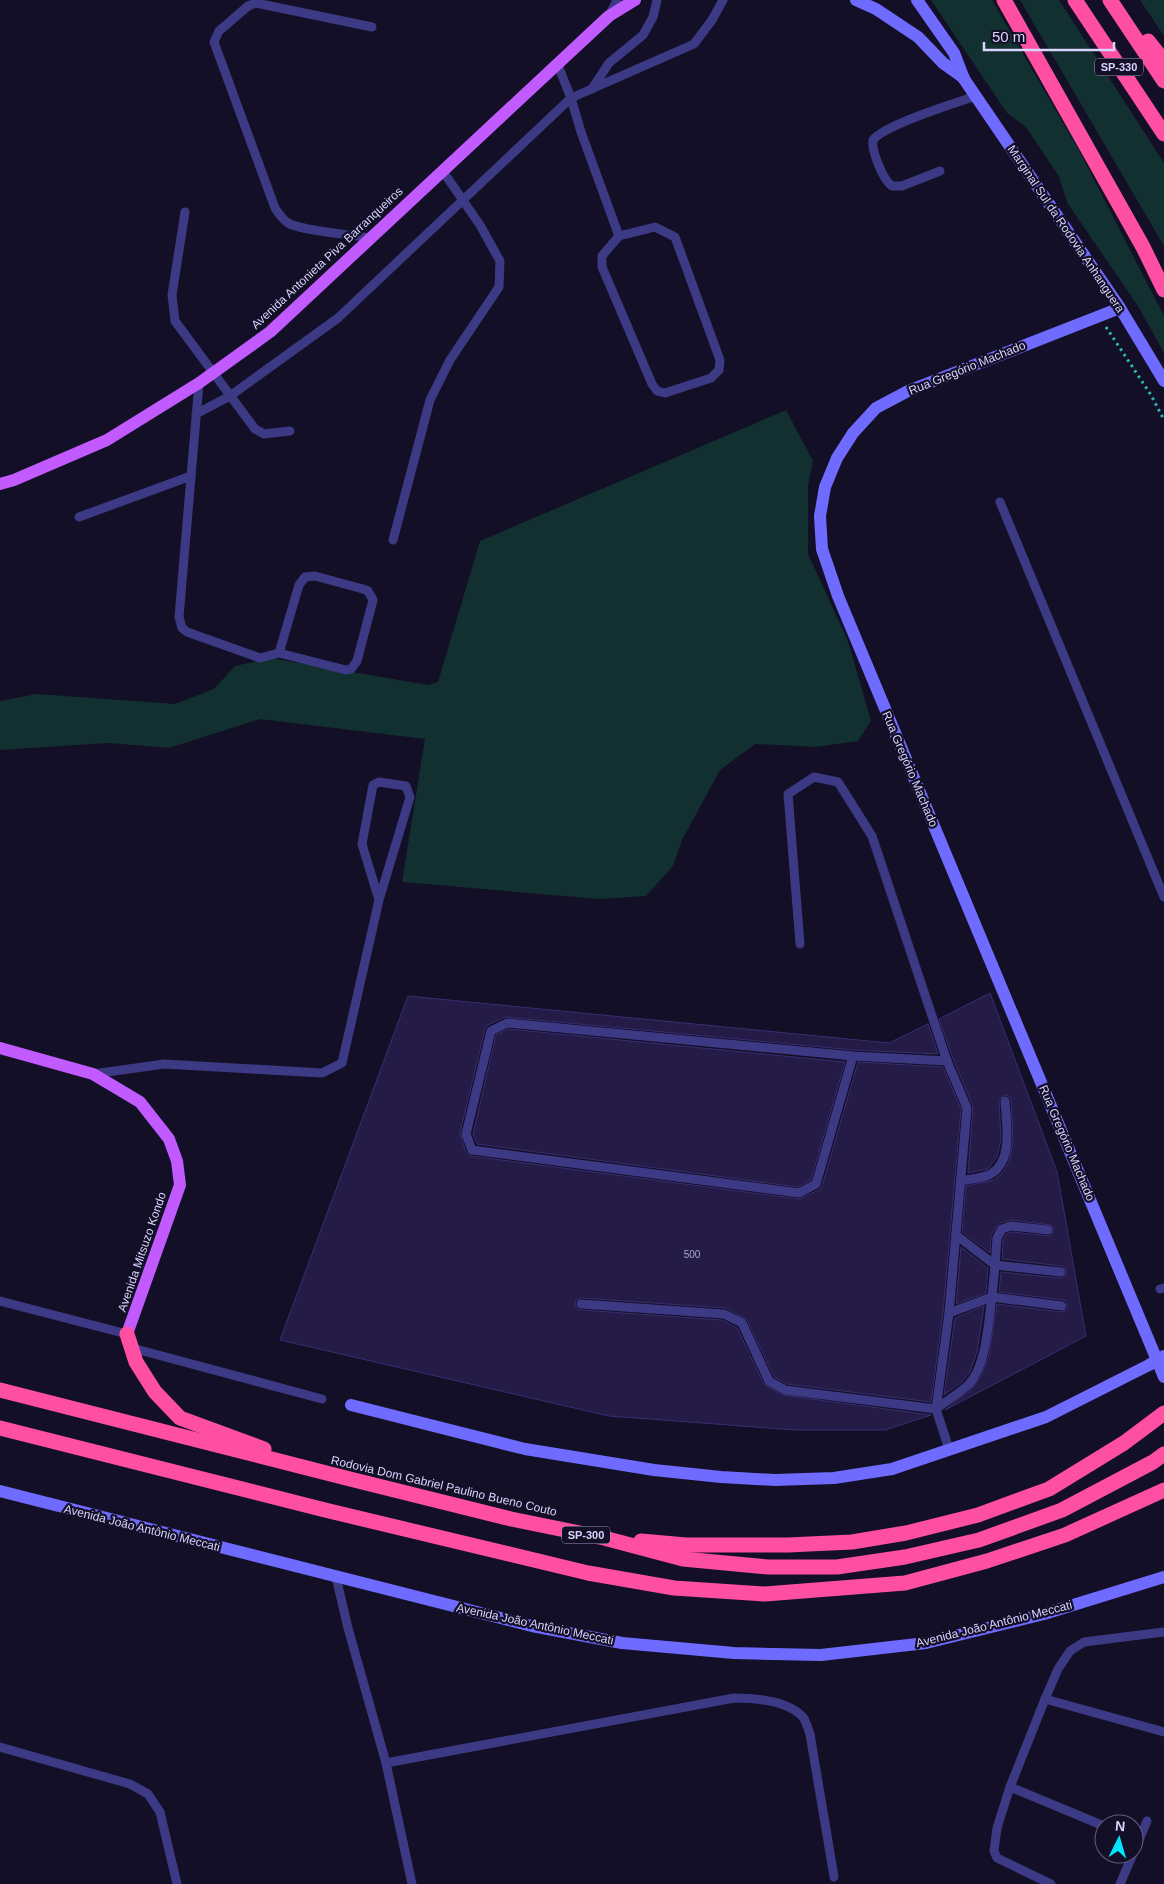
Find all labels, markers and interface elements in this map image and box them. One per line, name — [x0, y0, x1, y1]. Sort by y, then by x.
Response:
scale bar — [984, 20, 1114, 52]
text: 50 m — [992, 28, 1025, 45]
road number: SP-330 — [1095, 58, 1143, 76]
street label: Marginal Sul da Rodovia Anhanguera — [1005, 143, 1128, 316]
street label: Avenida Antonieta Piva Barranqueiros — [248, 184, 406, 332]
street label: Rua Gregório Machado — [907, 338, 1028, 398]
street label: Rua Gregório Machado — [879, 709, 941, 829]
street label: Rua Gregório Machado — [1036, 1083, 1098, 1203]
street label: Avenida Mitsuzo Kondo — [115, 1190, 169, 1314]
house number: 500 — [684, 1249, 701, 1260]
street label: Rodovia Dom Gabriel Paulino Bueno Couto — [330, 1453, 559, 1519]
street label: Avenida João Antônio Meccati — [62, 1502, 222, 1554]
road number: SP-300 — [562, 1526, 610, 1544]
street label: Avenida João Antônio Meccati — [914, 1598, 1074, 1650]
street label: Avenida João Antônio Meccati — [455, 1600, 615, 1648]
north arrow — [1094, 1814, 1144, 1864]
text: N — [1114, 1818, 1126, 1834]

